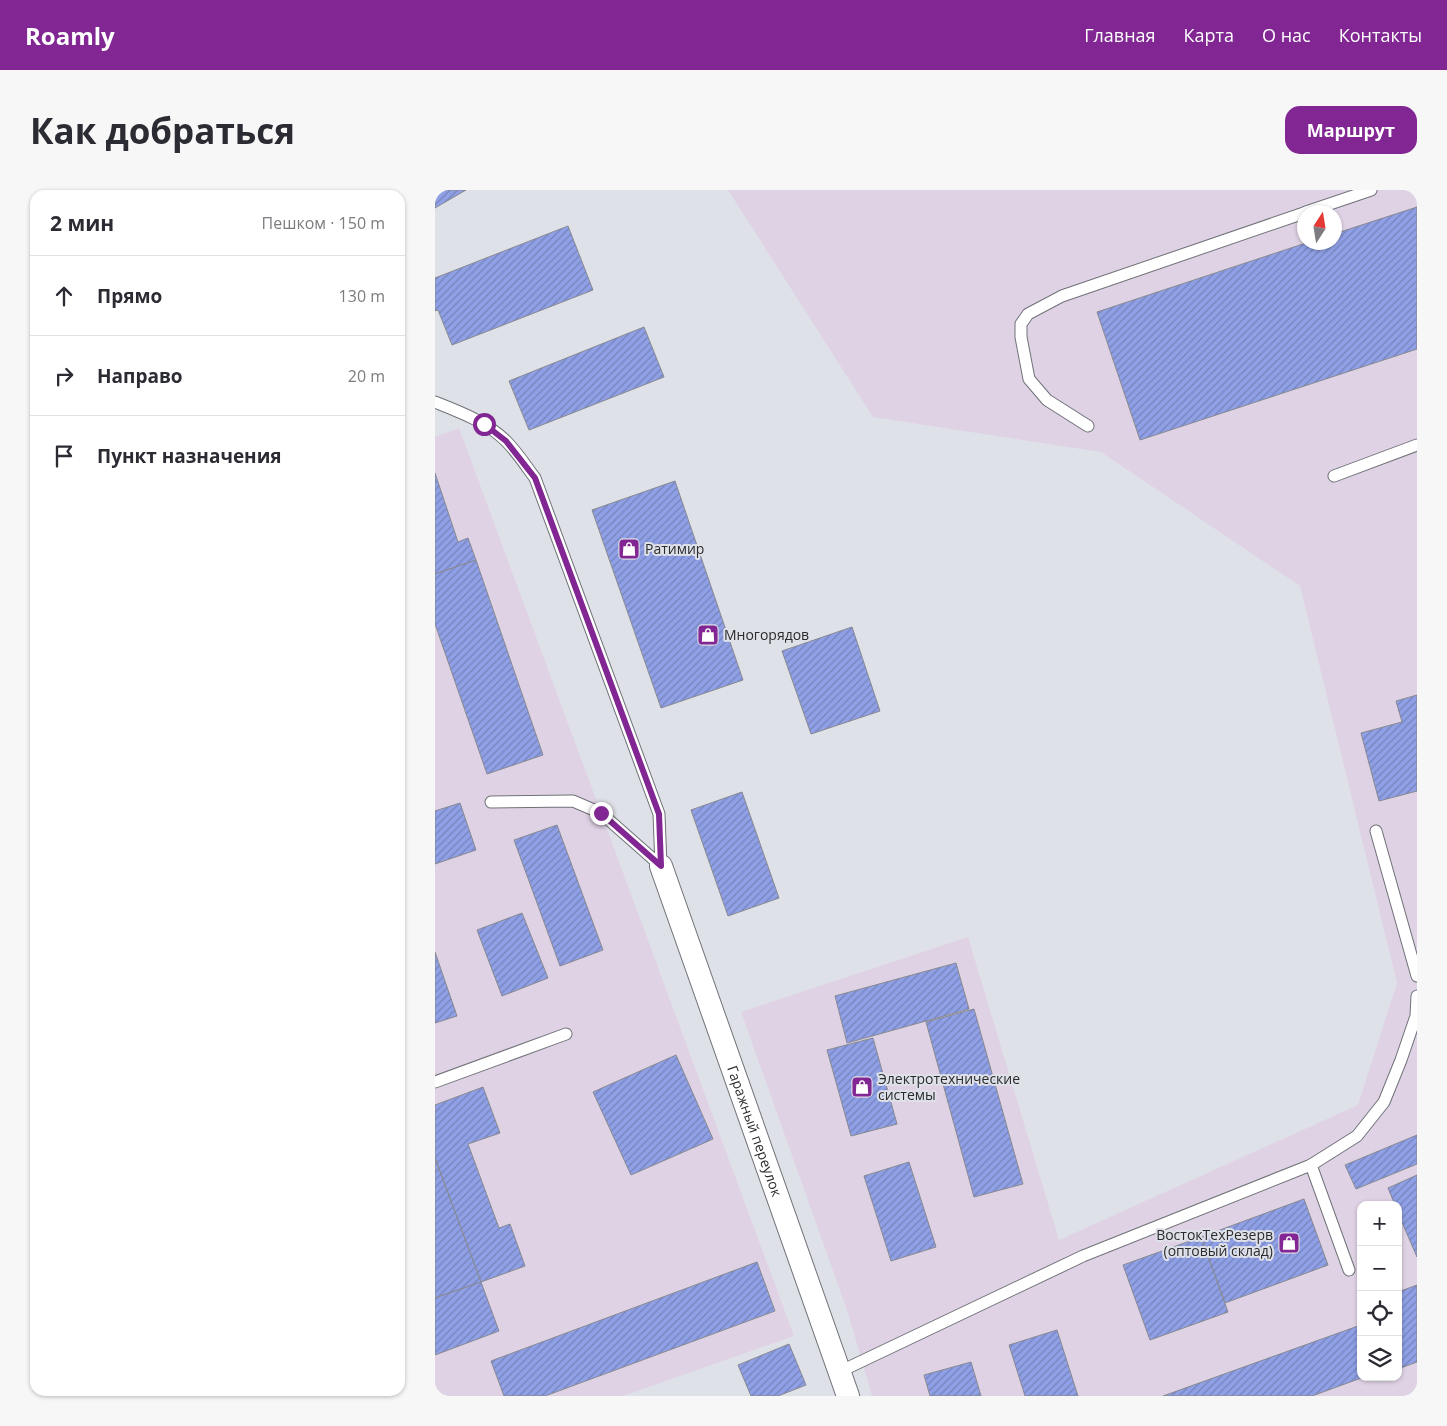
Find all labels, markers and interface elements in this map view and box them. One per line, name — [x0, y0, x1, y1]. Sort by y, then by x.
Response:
text: Roamly — [25, 19, 115, 52]
text: Главная — [1084, 23, 1156, 47]
text: Карта — [1184, 23, 1234, 47]
text: О нас — [1262, 23, 1311, 47]
text: Контакты — [1339, 23, 1422, 47]
button: Маршрут — [1285, 106, 1417, 154]
text: Как добраться — [30, 107, 295, 154]
north arrow — [1297, 205, 1342, 250]
text: 2 мин — [50, 209, 114, 237]
text: Пешком · 150 m — [262, 212, 385, 234]
icon: ahead — [50, 282, 78, 310]
text: Прямо — [97, 283, 162, 309]
text: 130 m — [339, 285, 385, 307]
icon: right — [50, 362, 78, 390]
text: Направо — [97, 363, 183, 389]
text: 20 m — [348, 365, 385, 387]
route start — [473, 413, 496, 436]
icon: arrive — [50, 442, 78, 470]
text: Пункт назначения — [97, 443, 282, 469]
shop icon: Ратимир — [617, 537, 641, 561]
place label: Ратимир — [645, 539, 704, 558]
shop icon: Многорядов — [696, 623, 720, 647]
place label: Многорядов — [724, 625, 809, 644]
route end — [590, 802, 613, 825]
street label: Гаражный переулок — [723, 1063, 787, 1200]
place label: Электротехнические системы — [878, 1069, 1020, 1104]
shop icon: Электротехнические системы — [850, 1075, 874, 1099]
map controls — [1357, 1201, 1402, 1381]
button: + — [1357, 1201, 1402, 1246]
place label: ВостокТехРезерв (оптовый склад) — [1156, 1225, 1273, 1260]
shop icon: ВостокТехРезерв (оптовый склад) — [1277, 1231, 1301, 1255]
button: − — [1357, 1246, 1402, 1291]
button: locate — [1357, 1291, 1402, 1336]
button: layers — [1357, 1336, 1402, 1381]

